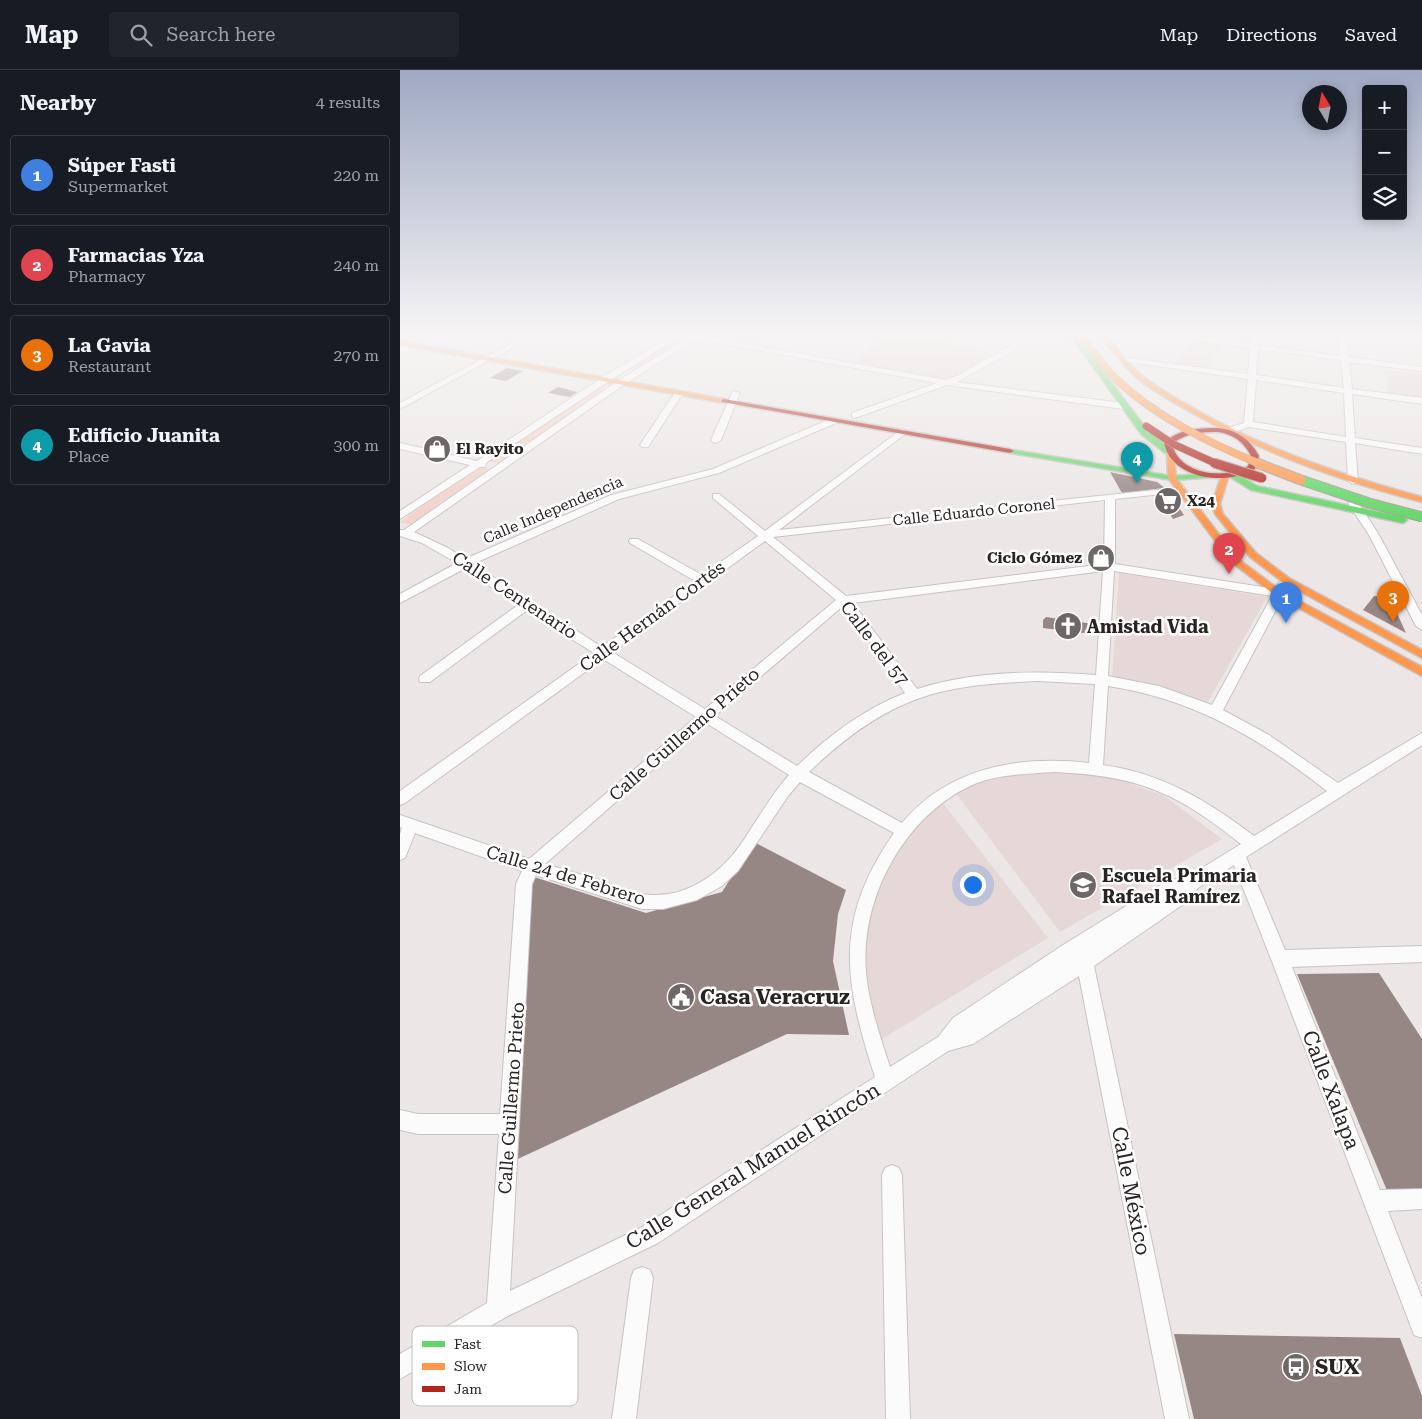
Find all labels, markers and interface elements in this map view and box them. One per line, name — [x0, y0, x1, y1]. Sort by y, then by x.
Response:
search box — [109, 12, 459, 57]
text: Map — [25, 21, 79, 49]
icon: search — [127, 21, 155, 49]
text: Search here — [167, 23, 275, 46]
text: Map — [1160, 24, 1198, 45]
text: Directions — [1226, 24, 1317, 45]
text: Saved — [1345, 24, 1397, 45]
north arrow — [1302, 85, 1347, 130]
map controls — [1362, 85, 1407, 220]
button: + — [1362, 85, 1407, 130]
text: Nearby — [20, 91, 96, 115]
text: 4 results — [316, 93, 380, 112]
button: − — [1362, 130, 1407, 175]
text: Súper Fasti — [68, 154, 176, 177]
text: 1 — [33, 166, 41, 185]
text: 220 m — [333, 166, 379, 185]
button: layers — [1362, 175, 1407, 220]
text: Supermarket — [68, 177, 168, 196]
text: Farmacias Yza — [68, 244, 204, 267]
text: 2 — [33, 256, 41, 275]
text: 240 m — [333, 256, 379, 275]
text: Pharmacy — [68, 267, 145, 286]
text: La Gavia — [68, 334, 151, 357]
text: 3 — [33, 346, 41, 365]
text: 270 m — [333, 346, 379, 365]
text: Restaurant — [68, 357, 151, 376]
text: Edificio Juanita — [68, 424, 220, 447]
shop icon: El Rayito — [422, 434, 452, 464]
text: 4 — [33, 436, 41, 455]
text: 300 m — [333, 436, 379, 455]
place label: El Rayito — [456, 440, 524, 458]
pin: 4 — [1121, 442, 1153, 483]
text: Place — [68, 447, 109, 466]
street label: Calle Independencia — [480, 472, 626, 548]
supermarket icon: X24 — [1153, 486, 1183, 516]
place label: X24 — [1187, 492, 1215, 510]
street label: Calle Eduardo Coronel — [892, 494, 1056, 529]
pin: 2 — [1213, 533, 1245, 574]
shop icon: Ciclo Gómez — [1086, 543, 1116, 573]
street label: Calle Centenario — [449, 547, 581, 643]
place label: Ciclo Gómez — [987, 549, 1082, 567]
street label: Calle Hernán Cortés — [575, 556, 729, 676]
pin: 3 — [1377, 581, 1409, 622]
pin: 1 — [1270, 582, 1302, 623]
street label: Calle del 57 — [837, 597, 913, 689]
church icon: Amistad Vida — [1053, 611, 1083, 641]
place label: Amistad Vida — [1087, 616, 1209, 637]
street label: Calle Guillermo Prieto — [605, 663, 763, 805]
street label: Calle 24 de Febrero — [484, 841, 648, 909]
place label: Escuela Primaria Rafael Ramírez — [1102, 865, 1257, 907]
school or university icon: Escuela Primaria Rafael Ramírez — [1068, 870, 1098, 900]
your location — [960, 872, 986, 898]
public building icon: Casa Veracruz — [666, 982, 696, 1012]
place label: Casa Veracruz — [700, 985, 850, 1009]
street label: Calle Guillermo Prieto — [494, 1001, 528, 1195]
street label: Calle Xalapa — [1297, 1027, 1365, 1154]
street label: Calle General Manuel Rincón — [622, 1077, 885, 1254]
street label: Calle México — [1107, 1125, 1155, 1257]
legend — [412, 1326, 578, 1406]
text: Fast — [454, 1336, 481, 1352]
bus stop icon: SUX — [1281, 1352, 1311, 1382]
place label: SUX — [1315, 1355, 1360, 1379]
text: Slow — [454, 1358, 487, 1374]
text: Jam — [454, 1381, 482, 1397]

